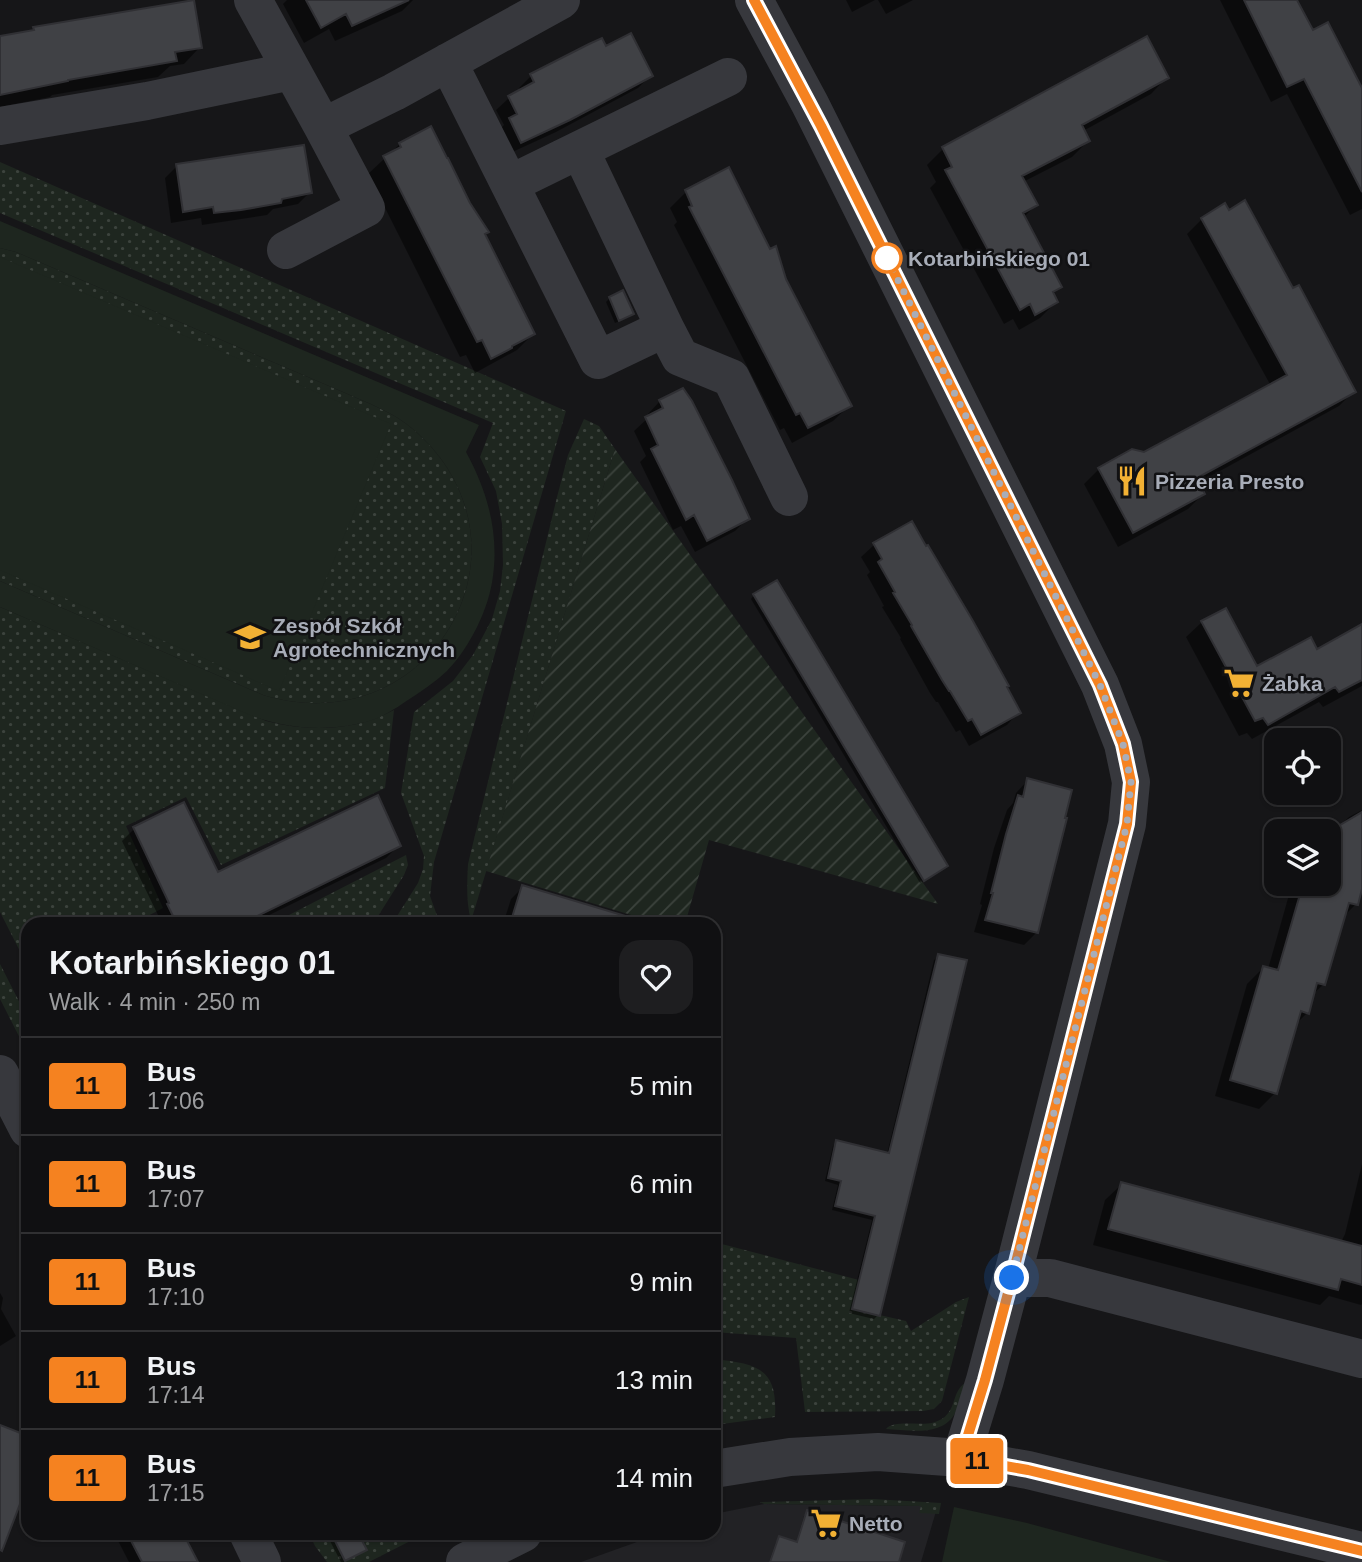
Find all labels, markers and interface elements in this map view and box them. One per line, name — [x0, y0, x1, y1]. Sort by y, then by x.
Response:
marker: Kotarbińskiego 01 — [872, 243, 902, 273]
place label: Kotarbińskiego 01 — [908, 247, 1090, 270]
restaurant icon: Pizzeria Presto — [1115, 464, 1149, 498]
place label: Pizzeria Presto — [1155, 470, 1304, 493]
place label: Zespół Szkół Agrotechnicznych — [273, 614, 455, 661]
school or university icon: Zespół Szkół Agrotechnicznych — [233, 620, 267, 654]
supermarket icon: Żabka — [1222, 666, 1256, 700]
place label: Żabka — [1262, 672, 1323, 695]
map controls — [1264, 728, 1341, 896]
button: locate — [1264, 728, 1341, 805]
button: layers — [1264, 819, 1341, 896]
button: heart — [619, 940, 693, 1014]
text: Kotarbińskiego 01 — [49, 944, 335, 981]
text: Walk · 4 min · 250 m — [49, 989, 260, 1015]
text: Bus — [147, 1057, 196, 1087]
text: 5 min — [629, 1071, 693, 1101]
text: 11 — [75, 1072, 100, 1099]
text: 17:06 — [147, 1088, 205, 1114]
text: Bus — [147, 1155, 196, 1185]
text: 6 min — [629, 1169, 693, 1199]
text: 11 — [75, 1170, 100, 1197]
text: 17:07 — [147, 1186, 205, 1212]
text: Bus — [147, 1253, 196, 1283]
your location — [994, 1260, 1029, 1295]
text: 9 min — [629, 1267, 693, 1297]
text: 11 — [75, 1268, 100, 1295]
text: 17:10 — [147, 1284, 205, 1310]
text: Bus — [147, 1351, 196, 1381]
text: 13 min — [615, 1365, 693, 1395]
text: 11 — [75, 1366, 100, 1393]
text: 17:14 — [147, 1382, 205, 1408]
line badge: 11 — [946, 1438, 1009, 1484]
text: 11 — [964, 1447, 990, 1474]
text: Bus — [147, 1449, 196, 1479]
text: 14 min — [615, 1463, 693, 1493]
text: 11 — [75, 1464, 100, 1491]
text: 17:15 — [147, 1480, 205, 1506]
supermarket icon: Netto — [809, 1506, 843, 1540]
place label: Netto — [849, 1512, 903, 1535]

